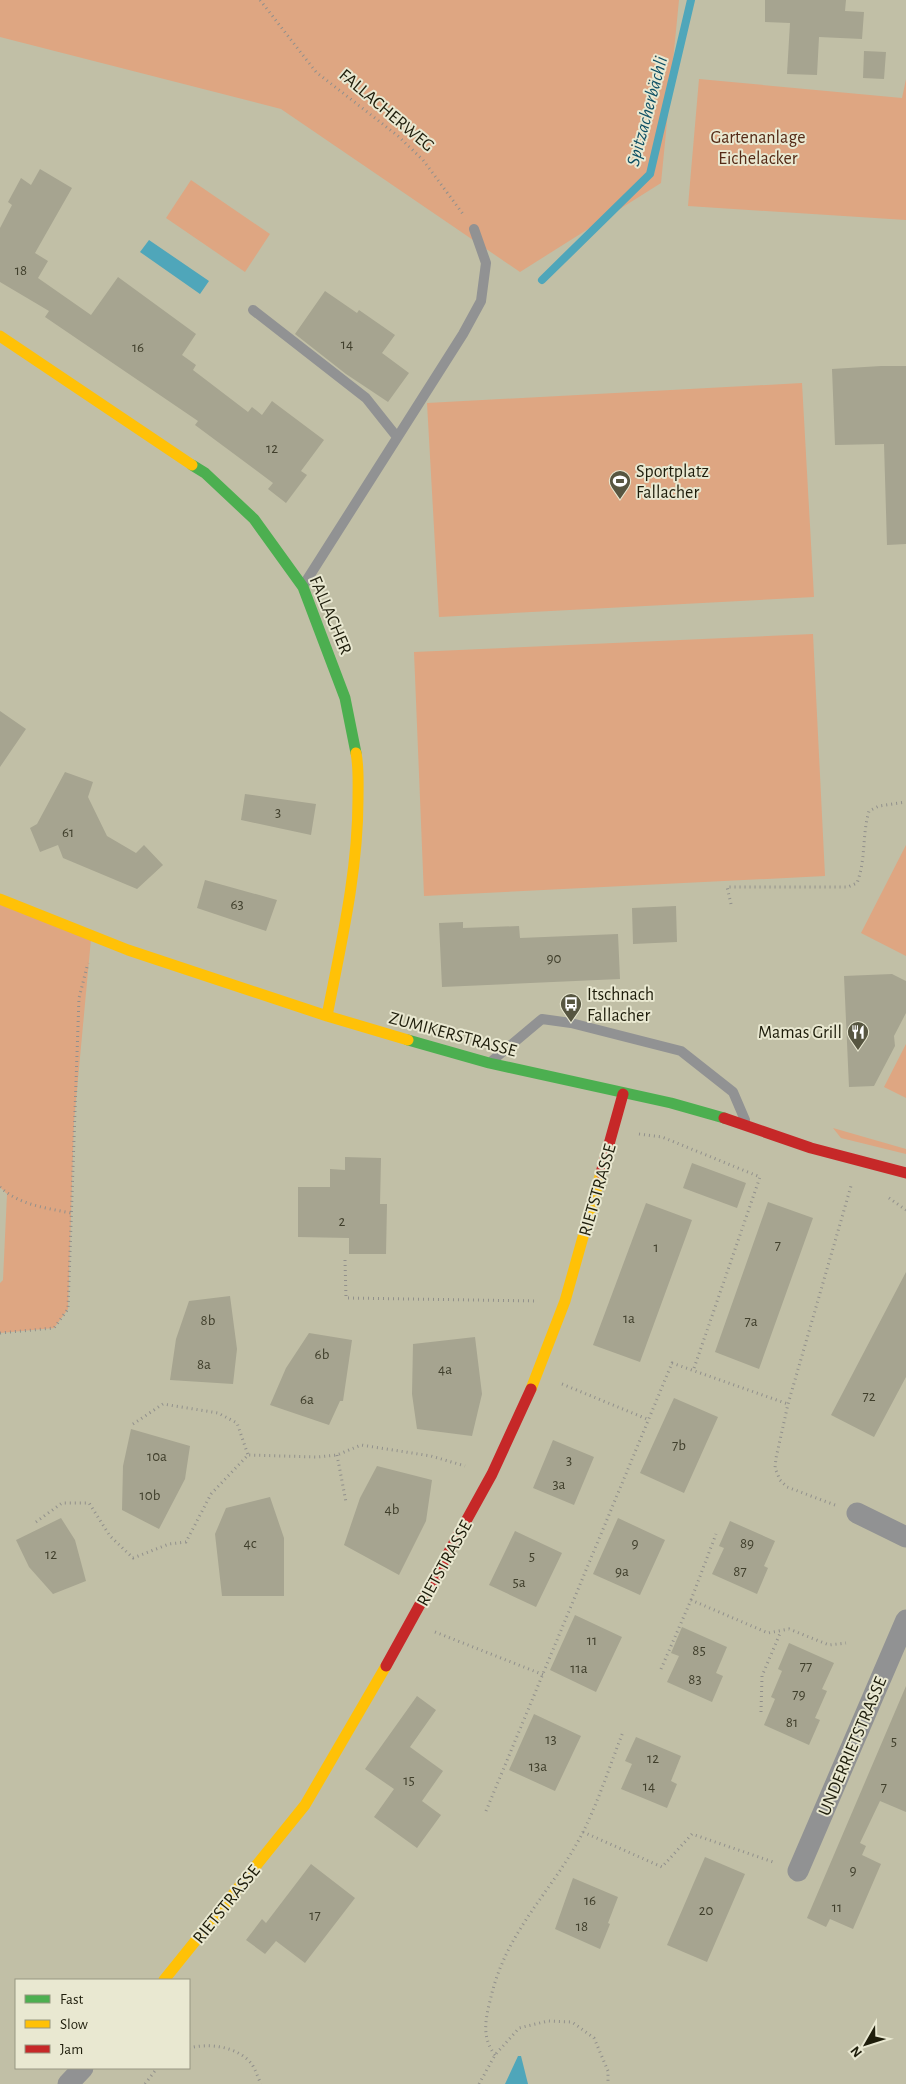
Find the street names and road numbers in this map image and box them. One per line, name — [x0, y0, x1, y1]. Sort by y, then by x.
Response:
street label: FALLACHERWEG — [335, 66, 437, 156]
street label: FALLACHER — [306, 574, 355, 657]
street label: ZUMIKERSTRASSE — [387, 1009, 519, 1061]
street label: RIETSTRASSE — [576, 1142, 620, 1238]
street label: RIETSTRASSE — [414, 1517, 476, 1609]
street label: UNDERRIETSTRASSE — [816, 1674, 890, 1818]
street label: RIETSTRASSE — [190, 1862, 264, 1947]

